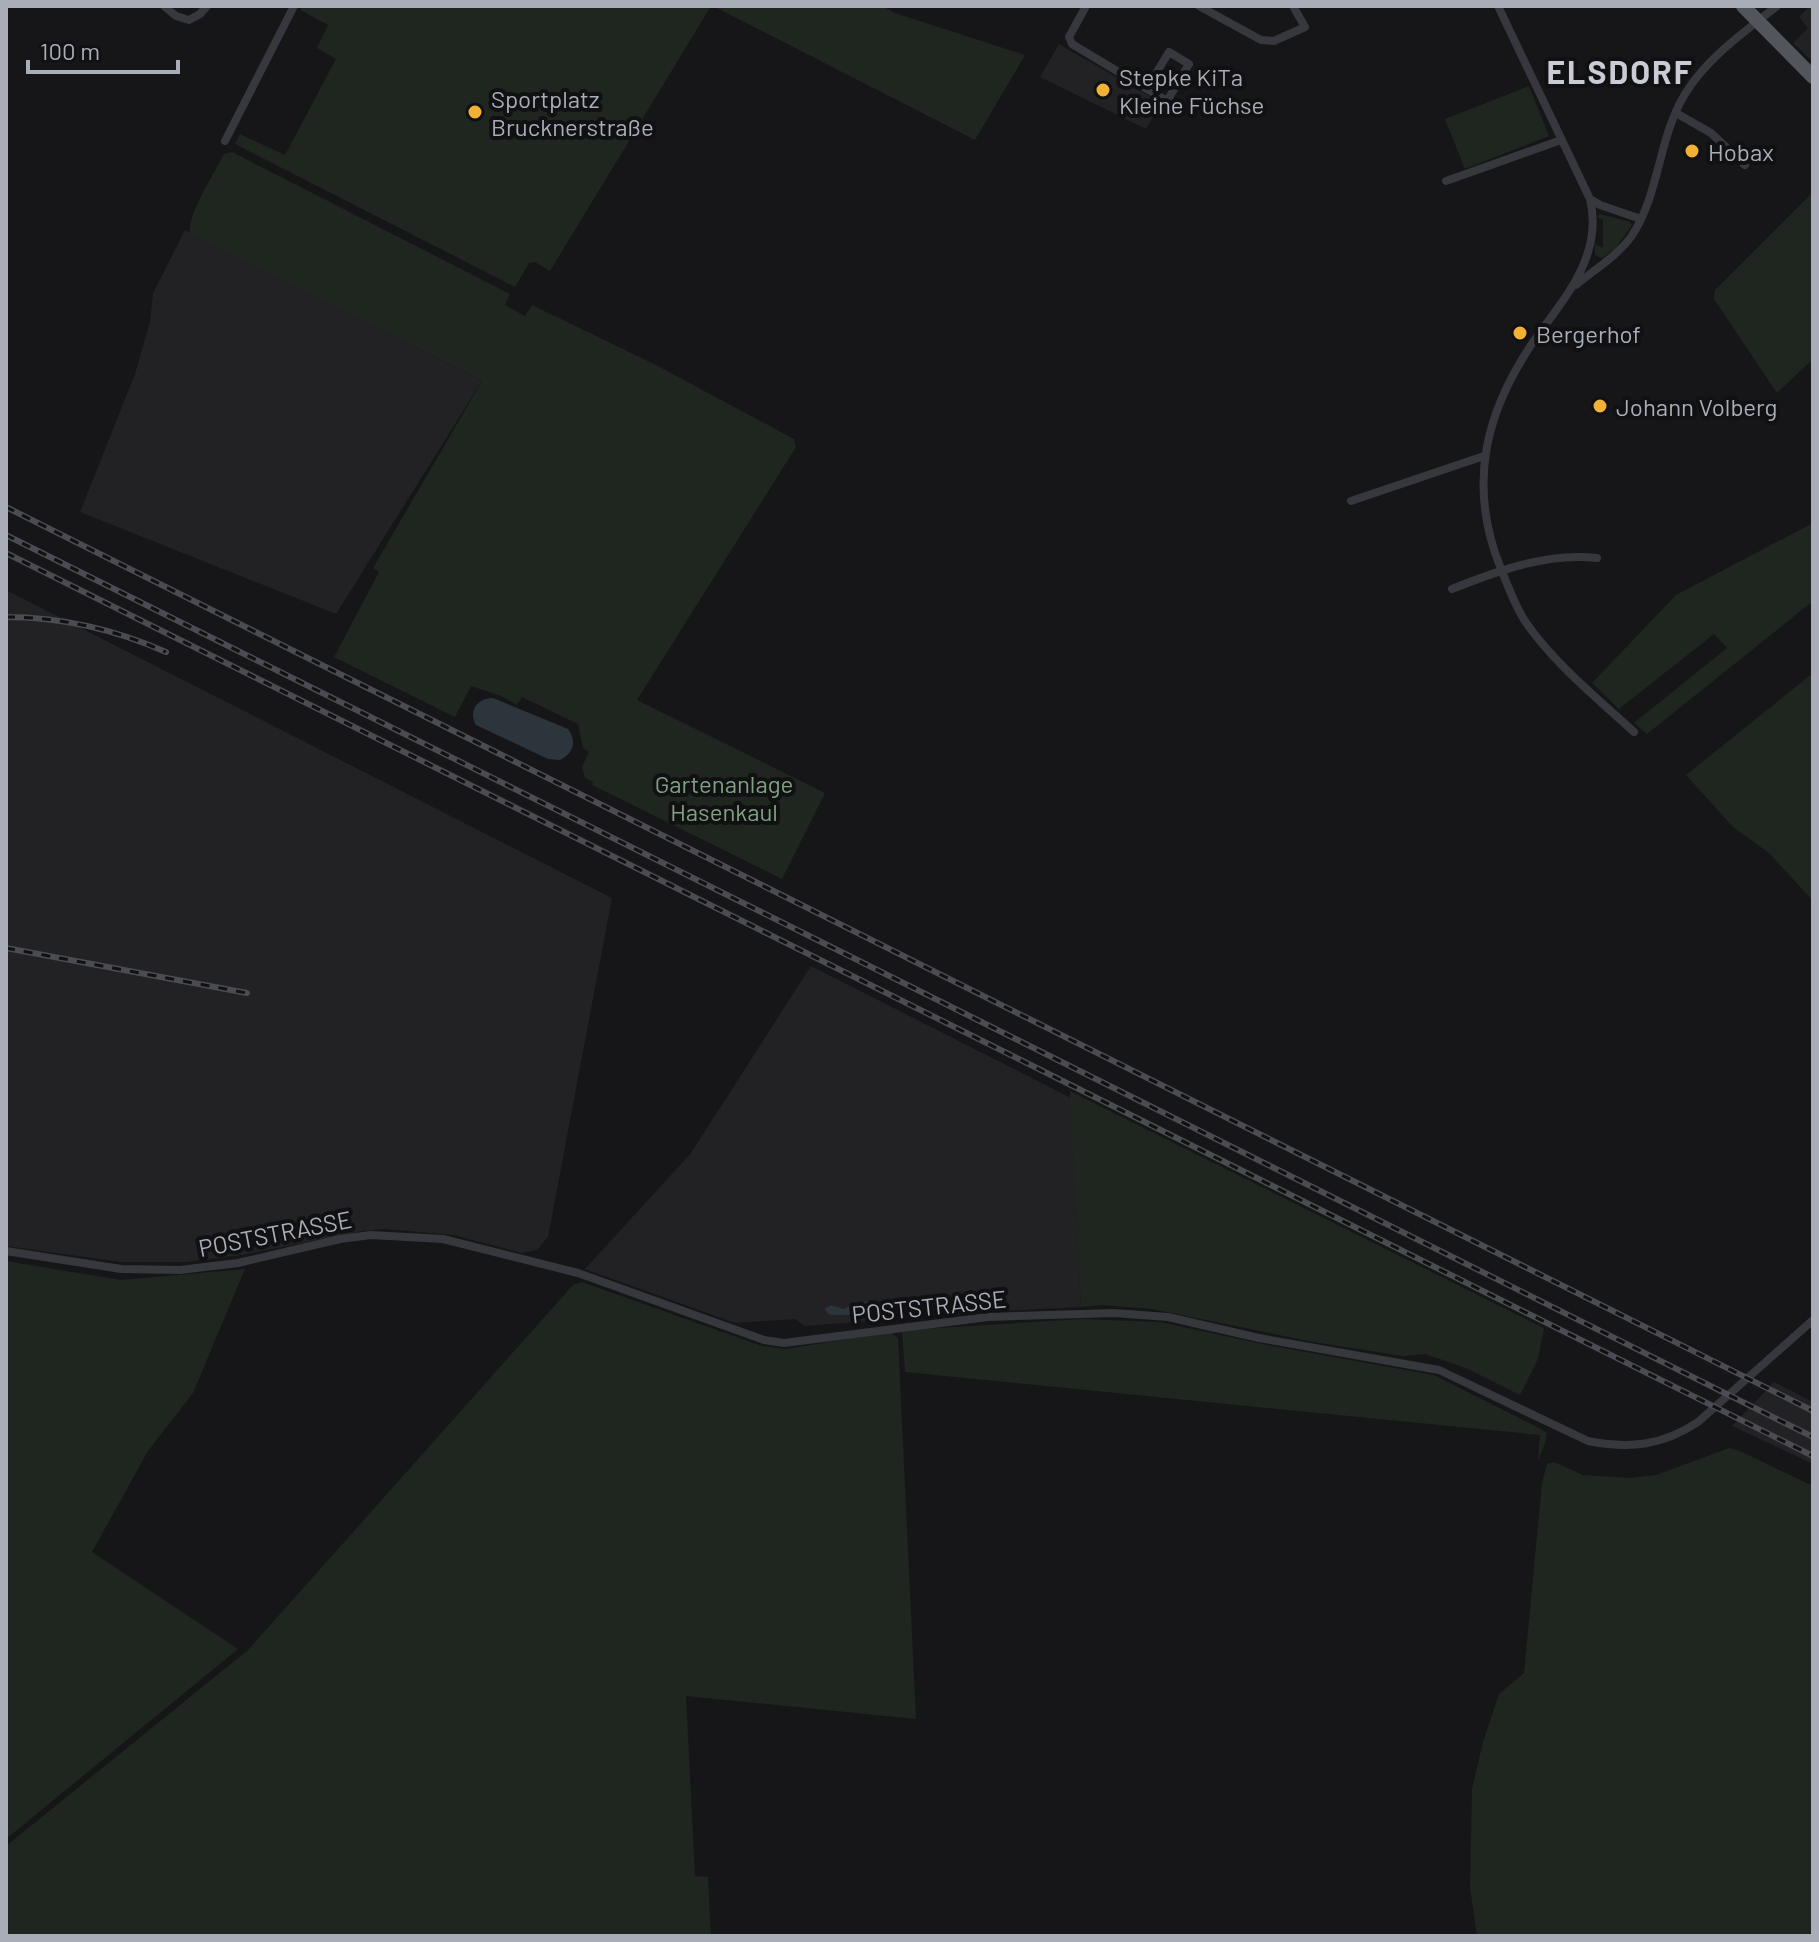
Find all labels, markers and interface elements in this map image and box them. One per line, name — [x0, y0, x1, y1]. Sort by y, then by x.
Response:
scale bar — [28, 24, 178, 74]
text: 100 m — [40, 36, 100, 65]
district label: ELSDORF — [1546, 52, 1694, 90]
place label: Stepke KiTa Kleine Füchse — [1119, 62, 1264, 119]
marker: Stepke KiTa Kleine Füchse — [1094, 81, 1112, 99]
place label: Sportplatz Brucknerstraße — [491, 84, 654, 141]
marker: Sportplatz Brucknerstraße — [466, 103, 484, 121]
place label: Hobax — [1708, 137, 1774, 166]
marker: Hobax — [1683, 142, 1701, 160]
place label: Bergerhof — [1536, 319, 1641, 348]
marker: Bergerhof — [1511, 324, 1529, 342]
place label: Johann Volberg — [1616, 392, 1777, 421]
marker: Johann Volberg — [1591, 397, 1609, 415]
park label: Gartenanlage Hasenkaul — [655, 769, 793, 826]
street label: POSTSTRASSE — [196, 1204, 354, 1262]
street label: POSTSTRASSE — [850, 1283, 1008, 1329]

